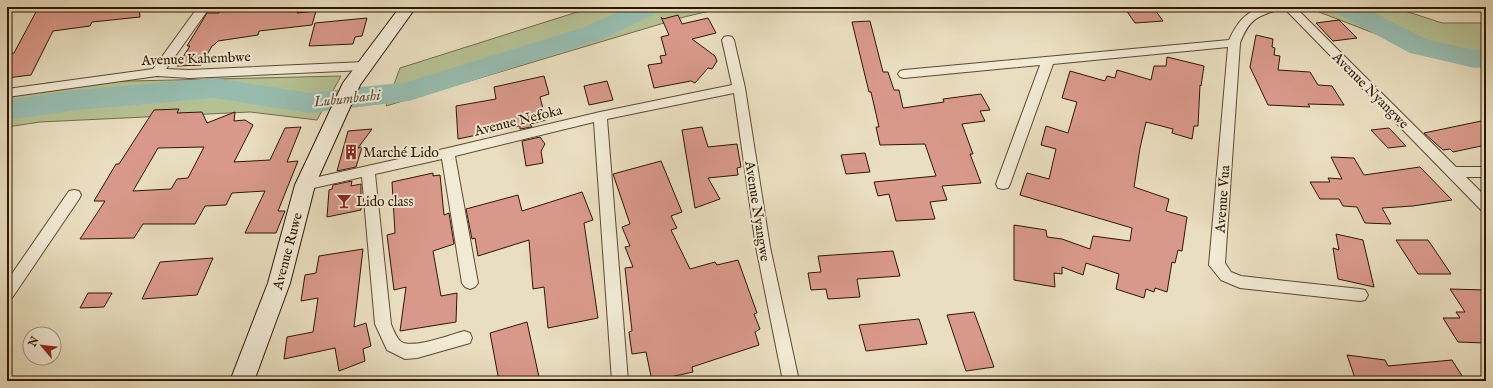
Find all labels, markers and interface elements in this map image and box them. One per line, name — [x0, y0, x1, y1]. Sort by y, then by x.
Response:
street label: Avenue Kahembwe — [140, 48, 252, 70]
street label: Avenue Nyangwe — [1327, 48, 1413, 133]
water label: Lubumbashi — [312, 85, 383, 112]
street label: Avenue Nefoka — [471, 101, 565, 141]
building icon: Marché Lido — [342, 143, 360, 161]
place label: Marché Lido — [363, 144, 439, 162]
street label: Avenue Nyangwe — [740, 159, 774, 263]
street label: Avenue Vua — [1212, 164, 1234, 235]
bar icon: Lido class — [335, 192, 353, 210]
place label: Lido class — [356, 193, 414, 211]
street label: Avenue Ruwe — [269, 210, 307, 293]
north arrow — [22, 326, 62, 366]
text: N — [25, 334, 43, 350]

